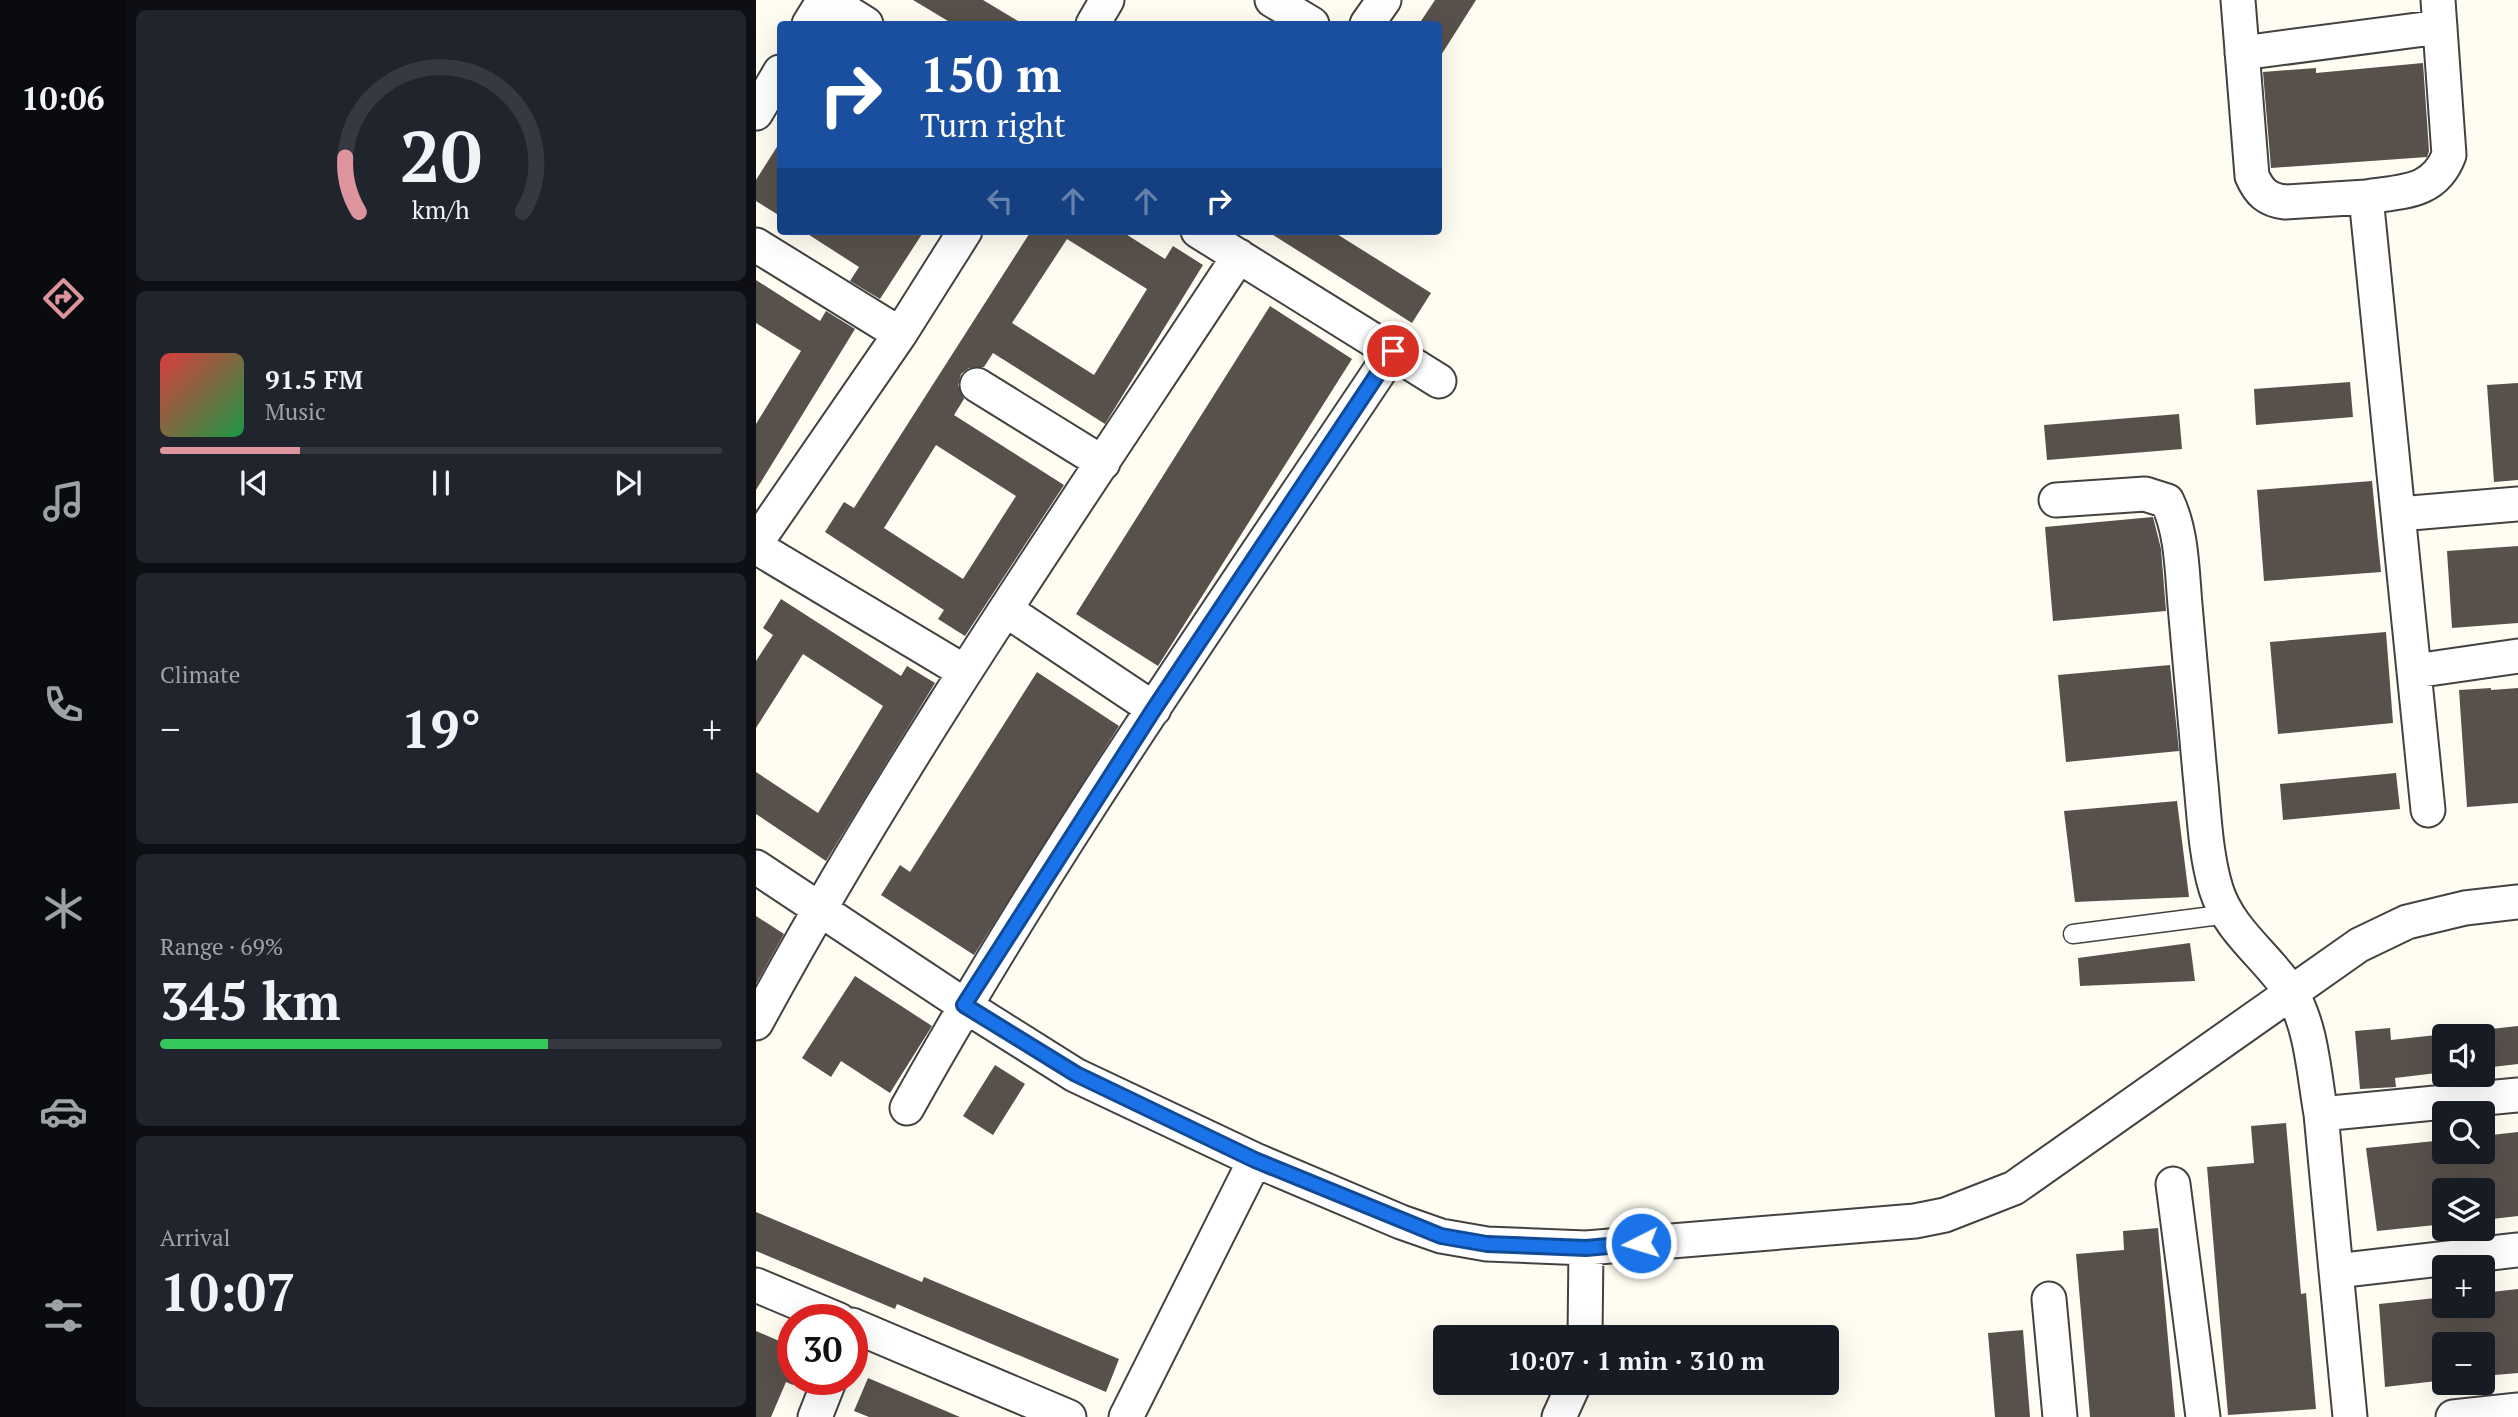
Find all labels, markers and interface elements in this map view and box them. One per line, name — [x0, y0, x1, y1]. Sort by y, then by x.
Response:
text: 150 m — [920, 41, 1062, 106]
icon: right — [805, 49, 896, 140]
text: 10:06 — [21, 77, 105, 119]
text: Turn right — [920, 104, 1066, 146]
text: 20 — [400, 106, 482, 203]
icon: left — [981, 182, 1019, 220]
icon: ahead — [1054, 182, 1092, 220]
icon: ahead — [1127, 182, 1165, 220]
icon: right — [1200, 182, 1238, 220]
text: km/h — [412, 193, 470, 226]
icon: directions — [39, 274, 88, 323]
pin — [1363, 321, 1423, 381]
icon: arrive — [1374, 332, 1412, 370]
text: 91.5 FM — [265, 362, 363, 396]
text: Music — [265, 396, 326, 427]
icon: previous — [235, 464, 273, 502]
icon: pause — [422, 464, 460, 502]
icon: next — [609, 464, 647, 502]
icon: music — [39, 477, 88, 526]
text: Climate — [160, 659, 240, 690]
icon: phone — [39, 680, 88, 729]
text: 19° — [401, 694, 481, 763]
text: − — [160, 704, 180, 754]
text: + — [702, 704, 722, 754]
icon: climate — [39, 884, 88, 933]
text: Range · 69% — [160, 931, 283, 962]
text: 345 km — [160, 966, 341, 1035]
map controls — [2432, 1024, 2495, 1395]
button: sound — [2432, 1024, 2495, 1087]
icon: car — [39, 1087, 88, 1136]
button: search — [2432, 1101, 2495, 1164]
button: layers — [2432, 1178, 2495, 1241]
position arrow — [1604, 1206, 1678, 1280]
text: Arrival — [160, 1222, 231, 1253]
button: + — [2432, 1255, 2495, 1318]
text: 10:07 — [160, 1257, 295, 1326]
icon: filters — [39, 1291, 88, 1340]
speed limit sign: 30 — [777, 1304, 868, 1395]
button: − — [2432, 1332, 2495, 1395]
text: 10:07 · 1 min · 310 m — [1507, 1343, 1765, 1377]

